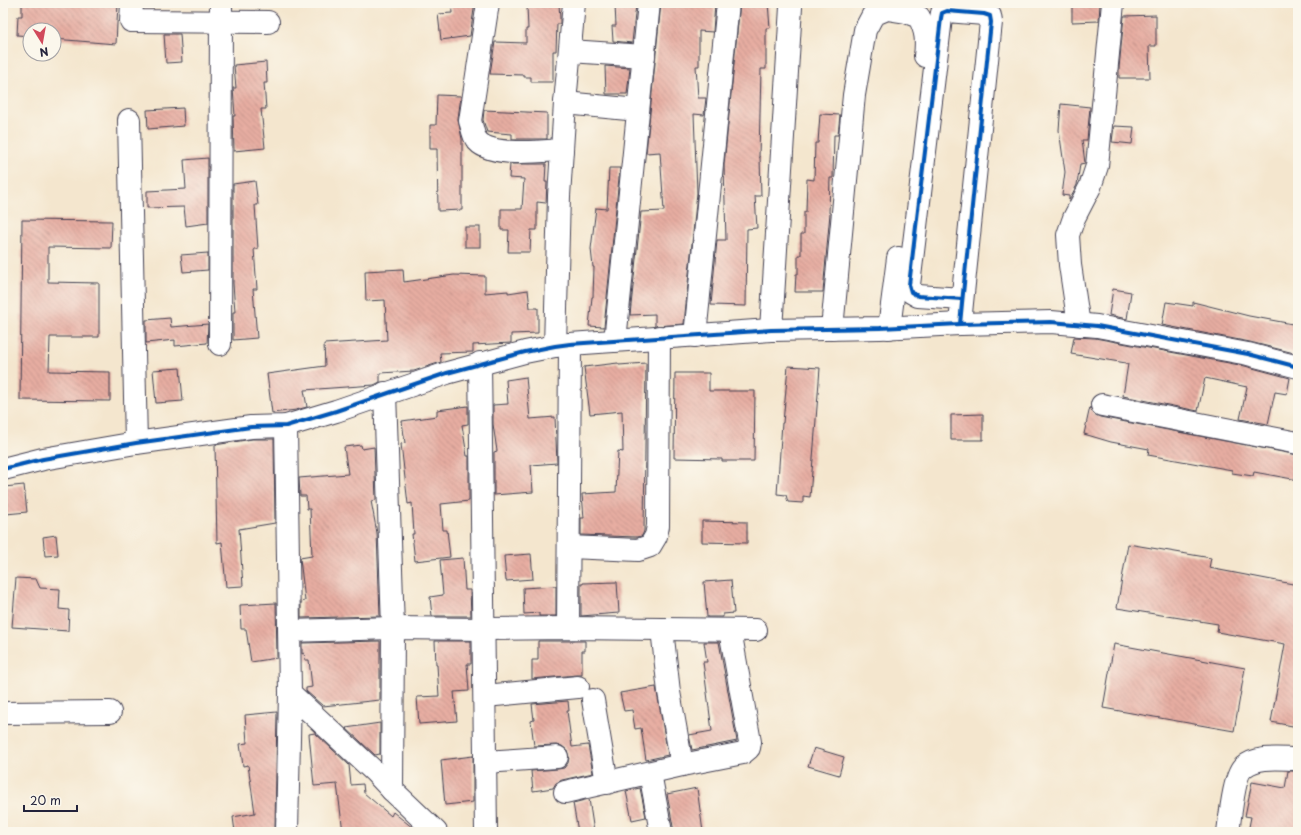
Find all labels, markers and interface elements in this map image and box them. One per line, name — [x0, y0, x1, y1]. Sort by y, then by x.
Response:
north arrow — [22, 22, 62, 62]
text: N — [38, 43, 50, 62]
scale bar — [24, 787, 77, 813]
text: 20 m — [30, 791, 61, 809]

